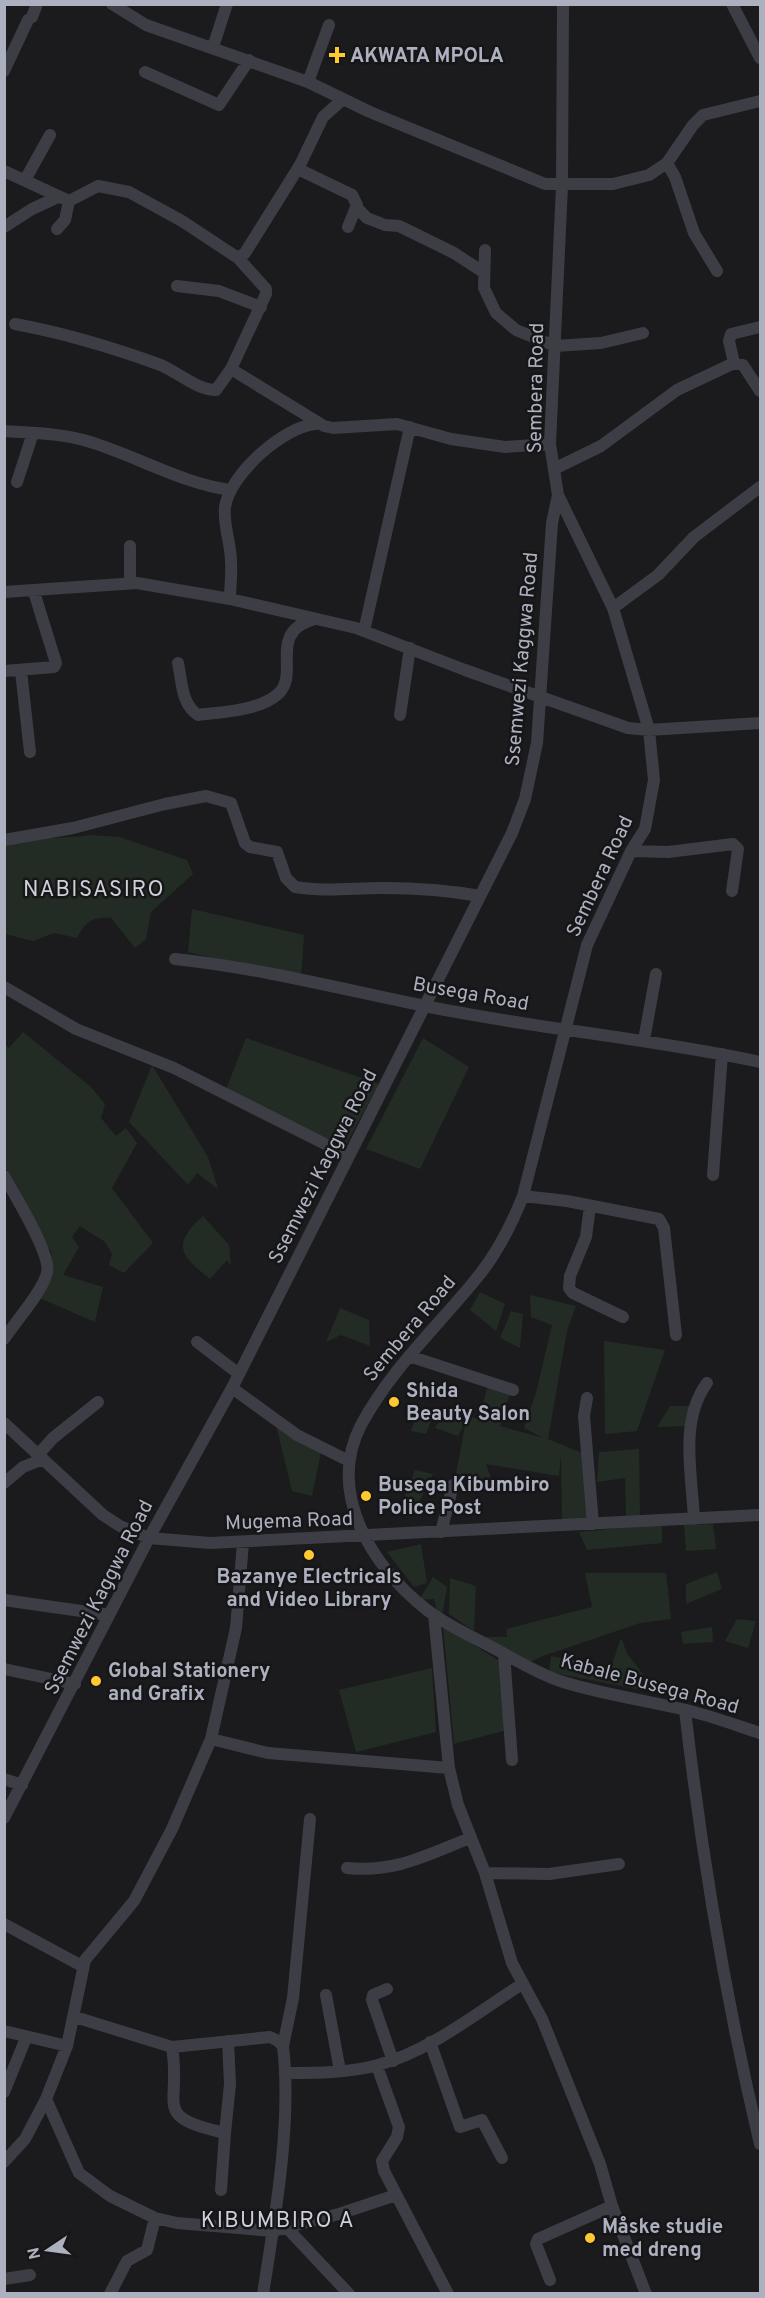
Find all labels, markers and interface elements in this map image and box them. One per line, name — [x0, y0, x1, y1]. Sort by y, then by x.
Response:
place label: AKWATA MPOLA — [350, 44, 504, 70]
marker: AKWATA MPOLA — [328, 46, 346, 64]
street label: Sembera Road — [523, 322, 551, 454]
street label: Ssemwezi Kaggwa Road — [501, 551, 545, 767]
street label: Sembera Road — [561, 812, 640, 942]
district label: NABISASIRO — [23, 877, 165, 904]
street label: Busega Road — [410, 972, 531, 1018]
street label: Ssemwezi Kaggwa Road — [263, 1065, 384, 1269]
street label: Sembera Road — [358, 1271, 463, 1388]
place label: Shida Beauty Salon — [406, 1379, 530, 1428]
marker: Shida Beauty Salon — [387, 1395, 401, 1409]
place label: Busega Kibumbiro Police Post — [378, 1473, 550, 1522]
marker: Busega Kibumbiro Police Post — [359, 1489, 373, 1503]
street label: Ssemwezi Kaggwa Road — [39, 1496, 160, 1700]
street label: Mugema Road — [225, 1507, 353, 1537]
marker: Bazanye Electricals and Video Library — [302, 1548, 316, 1562]
place label: Bazanye Electricals and Video Library — [216, 1565, 402, 1614]
street label: Kabale Busega Road — [557, 1649, 742, 1721]
place label: Global Stationery and Grafix — [108, 1659, 270, 1708]
marker: Global Stationery and Grafix — [89, 1674, 103, 1688]
district label: KIBUMBIRO A — [201, 2208, 355, 2235]
place label: Måske studie med dreng — [602, 2215, 723, 2264]
north arrow — [18, 2220, 78, 2280]
marker: Måske studie med dreng — [583, 2231, 597, 2245]
text: N — [24, 2245, 46, 2261]

